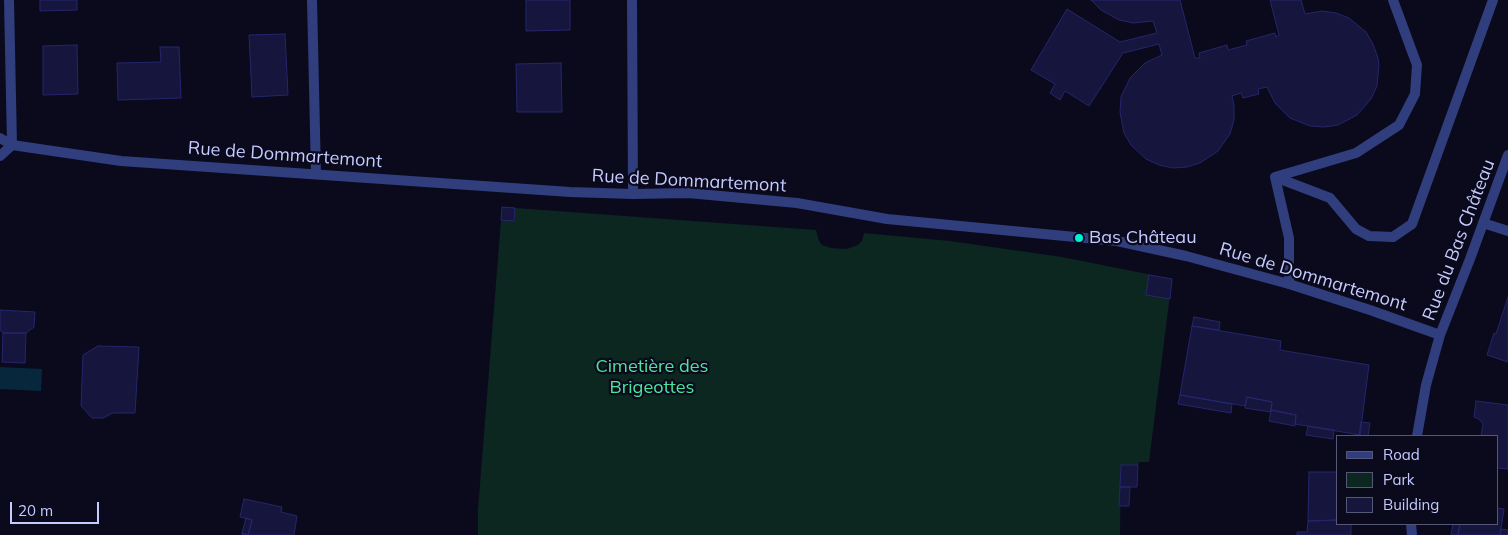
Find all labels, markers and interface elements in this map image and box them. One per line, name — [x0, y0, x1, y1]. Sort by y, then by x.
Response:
street label: Rue de Dommartemont — [187, 137, 383, 173]
street label: Rue du Bas Château — [1418, 156, 1500, 324]
street label: Rue de Dommartemont — [591, 165, 787, 197]
place label: Bas Château — [1089, 227, 1197, 249]
marker: Bas Château — [1073, 232, 1085, 244]
street label: Rue de Dommartemont — [1217, 238, 1409, 316]
park label: Cimetière des Brigeottes — [596, 356, 708, 398]
legend — [1336, 435, 1498, 525]
text: Road — [1383, 445, 1420, 464]
text: Park — [1383, 470, 1415, 489]
scale bar — [12, 492, 101, 524]
text: Building — [1383, 495, 1439, 514]
text: 20 m — [18, 501, 53, 520]

